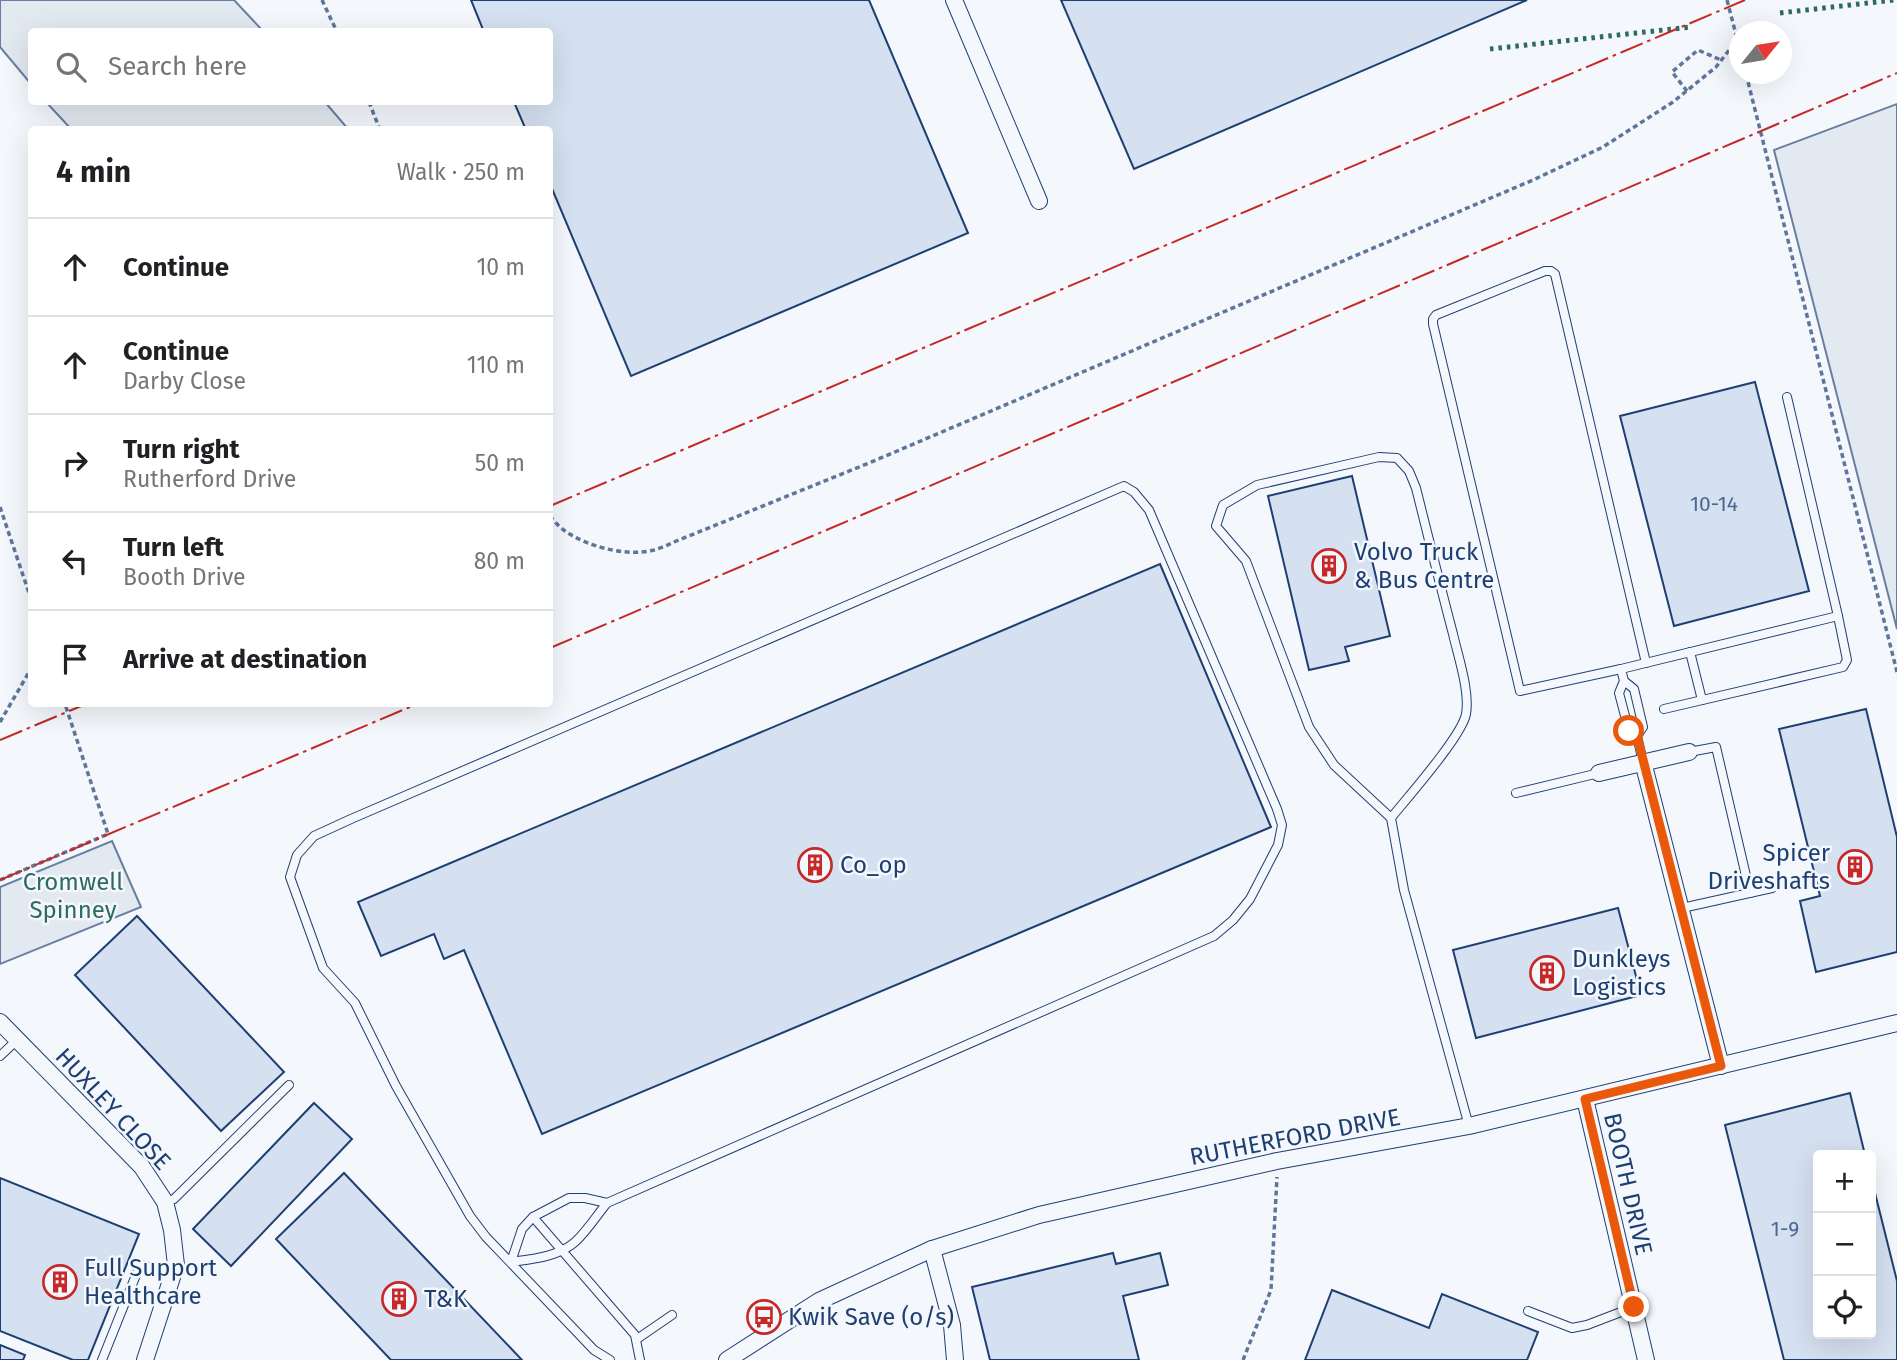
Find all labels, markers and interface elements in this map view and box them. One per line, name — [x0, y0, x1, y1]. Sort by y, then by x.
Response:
north arrow — [1729, 21, 1792, 84]
search box — [28, 28, 553, 105]
icon: search — [52, 48, 90, 86]
text: Search here — [108, 51, 247, 82]
text: 4 min — [56, 154, 131, 190]
text: Walk · 250 m — [397, 158, 525, 186]
icon: ahead — [56, 248, 94, 286]
text: Continue — [123, 252, 229, 283]
text: 10 m — [476, 253, 525, 281]
text: Continue — [123, 336, 229, 367]
icon: ahead — [56, 346, 94, 384]
text: 110 m — [467, 351, 525, 379]
text: Darby Close — [123, 367, 246, 395]
text: Turn right — [123, 434, 240, 465]
icon: right — [56, 444, 94, 482]
text: 50 m — [475, 449, 525, 477]
text: Rutherford Drive — [123, 465, 296, 493]
house number: 10-14 — [1690, 491, 1738, 517]
text: Turn left — [123, 532, 224, 563]
place label: Volvo Truck & Bus Centre — [1354, 538, 1494, 594]
icon: left — [56, 542, 94, 580]
text: 80 m — [474, 547, 525, 575]
building icon: Volvo Truck & Bus Centre — [1310, 547, 1348, 585]
text: Booth Drive — [123, 563, 246, 591]
icon: arrive — [56, 640, 94, 678]
text: Arrive at destination — [123, 644, 367, 675]
route start — [1613, 715, 1644, 746]
place label: Spicer Driveshafts — [1707, 839, 1831, 895]
building icon: Co_op — [796, 846, 834, 884]
building icon: Spicer Driveshafts — [1836, 848, 1874, 886]
place label: Co_op — [840, 851, 907, 879]
park label: Cromwell Spinney — [23, 868, 123, 924]
place label: Dunkleys Logistics — [1572, 945, 1671, 1001]
building icon: Dunkleys Logistics — [1528, 954, 1566, 992]
street label: HUXLEY CLOSE — [50, 1042, 176, 1176]
street label: RUTHERFORD DRIVE — [1187, 1103, 1403, 1171]
street label: BOOTH DRIVE — [1598, 1110, 1658, 1258]
map controls — [1813, 1150, 1876, 1339]
button: + — [1813, 1150, 1876, 1213]
button: − — [1813, 1213, 1876, 1276]
house number: 1-9 — [1771, 1216, 1799, 1242]
place label: Full Support Healthcare — [84, 1254, 217, 1310]
building icon: Full Support Healthcare — [41, 1263, 79, 1301]
button: locate — [1813, 1276, 1876, 1339]
building icon: T&K — [380, 1280, 418, 1318]
place label: T&K — [424, 1285, 468, 1313]
route end — [1618, 1291, 1649, 1322]
bus stop icon: Kwik Save (o/s) — [745, 1298, 783, 1336]
place label: Kwik Save (o/s) — [788, 1303, 954, 1331]

